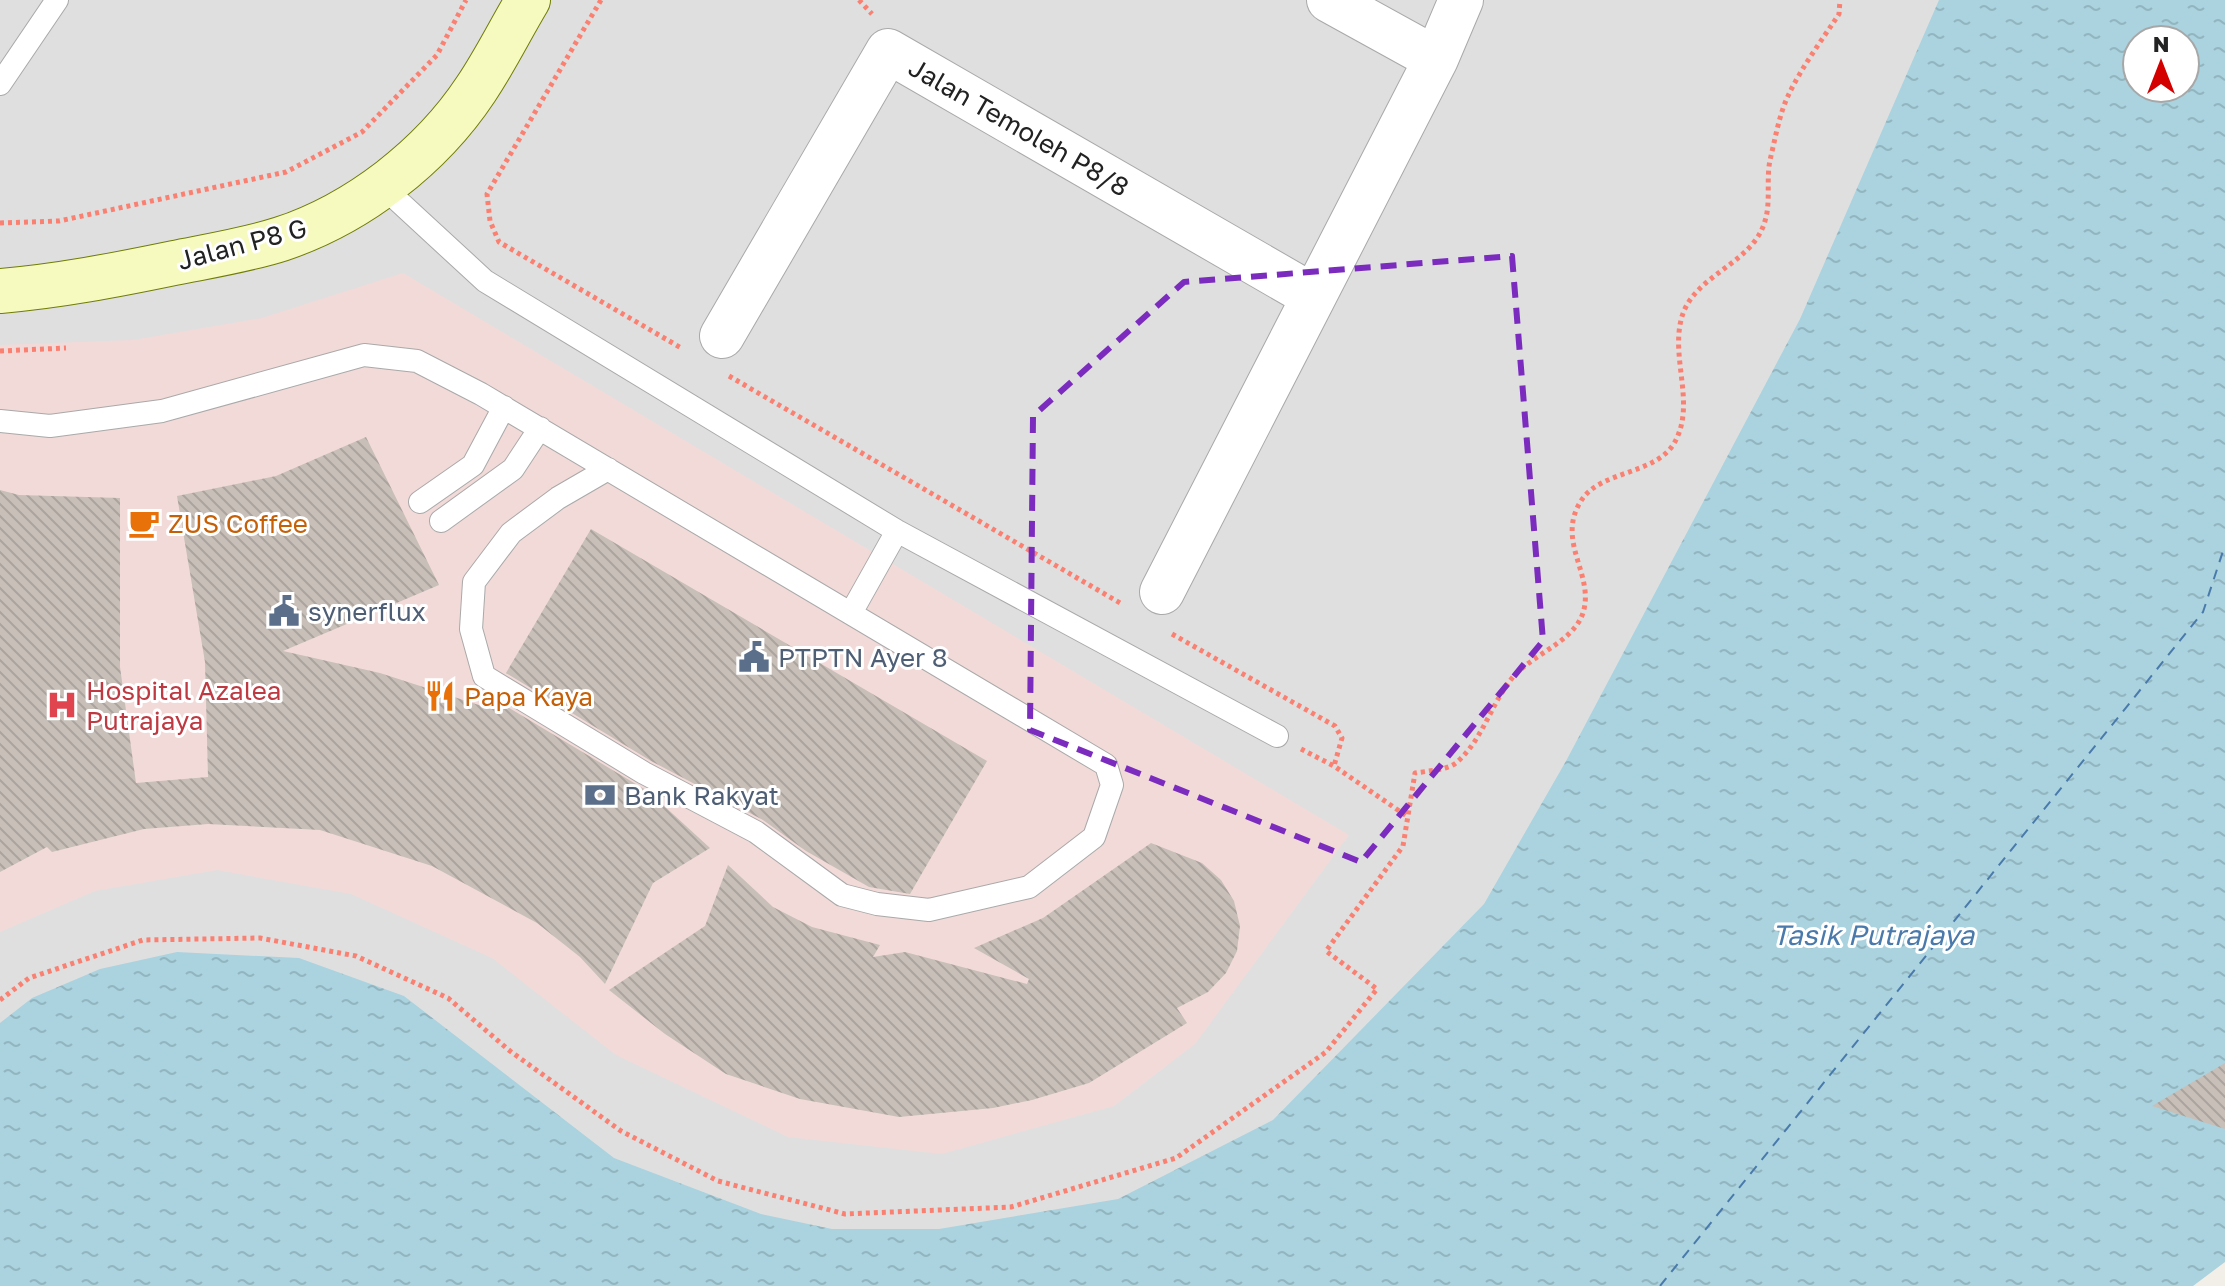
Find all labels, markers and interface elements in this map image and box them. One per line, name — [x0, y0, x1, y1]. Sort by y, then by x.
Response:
north arrow — [2121, 24, 2201, 104]
text: N — [2153, 30, 2169, 57]
street label: Jalan Temoleh P8/8 — [903, 51, 1135, 203]
street label: Jalan P8 G — [174, 212, 310, 276]
cafe icon: ZUS Coffee — [127, 506, 161, 540]
place label: ZUS Coffee — [168, 508, 308, 539]
public building icon: synerflux — [267, 594, 301, 628]
place label: synerflux — [308, 596, 426, 627]
public building icon: PTPTN Ayer 8 — [737, 640, 771, 674]
place label: PTPTN Ayer 8 — [778, 642, 948, 673]
place label: Hospital Azalea Putrajaya — [86, 675, 281, 736]
restaurant icon: Papa Kaya — [423, 679, 457, 713]
place label: Papa Kaya — [464, 681, 593, 712]
hospital icon: Hospital Azalea Putrajaya — [45, 688, 79, 722]
bank icon: Bank Rakyat — [583, 778, 617, 812]
place label: Bank Rakyat — [624, 780, 779, 811]
water label: Tasik Putrajaya — [1772, 918, 1975, 951]

